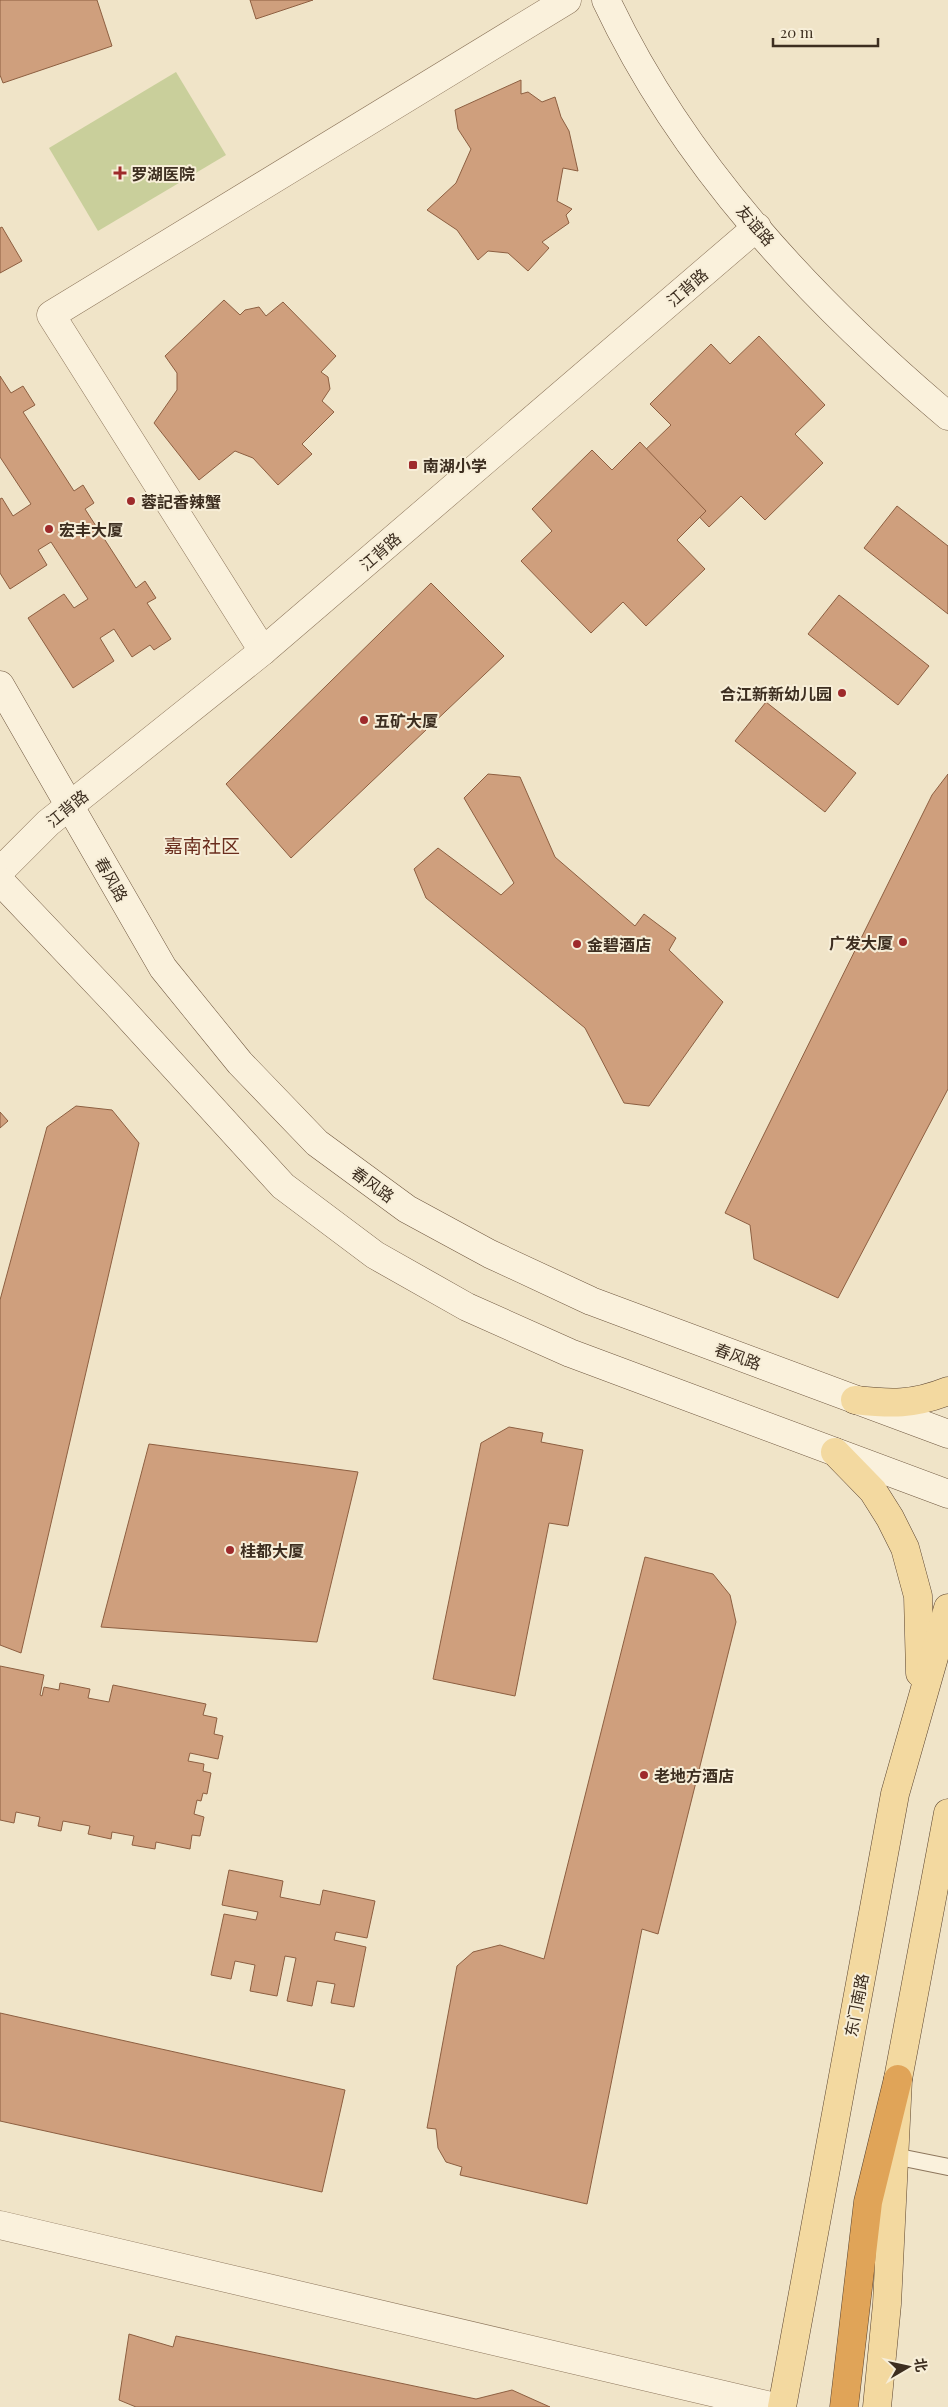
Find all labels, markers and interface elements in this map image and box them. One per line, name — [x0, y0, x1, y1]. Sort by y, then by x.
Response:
scale bar — [773, 15, 878, 47]
text: 20 m — [780, 22, 814, 42]
place label: 罗湖医院 — [131, 163, 195, 184]
marker: 罗湖医院 — [113, 166, 127, 180]
street label: 友谊路 — [732, 200, 780, 250]
street label: 江背路 — [662, 263, 712, 311]
place label: 南湖小学 — [423, 455, 487, 476]
marker: 南湖小学 — [407, 459, 419, 471]
place label: 蓉記香辣蟹 — [141, 491, 221, 512]
marker: 蓉記香辣蟹 — [125, 495, 137, 507]
place label: 宏丰大厦 — [59, 519, 123, 540]
marker: 宏丰大厦 — [43, 523, 55, 535]
street label: 江背路 — [355, 527, 405, 575]
place label: 合江新新幼儿园 — [720, 683, 832, 704]
marker: 合江新新幼儿园 — [836, 687, 848, 699]
place label: 五矿大厦 — [374, 710, 438, 731]
marker: 五矿大厦 — [358, 714, 370, 726]
street label: 江背路 — [42, 785, 92, 831]
district label: 嘉南社区 — [164, 832, 240, 858]
street label: 春风路 — [91, 853, 133, 905]
place label: 广发大厦 — [829, 932, 893, 953]
place label: 金碧酒店 — [587, 934, 651, 955]
marker: 广发大厦 — [897, 936, 909, 948]
marker: 金碧酒店 — [571, 938, 583, 950]
street label: 春风路 — [347, 1161, 399, 1207]
street label: 春风路 — [712, 1338, 764, 1374]
place label: 桂都大厦 — [240, 1540, 304, 1561]
marker: 桂都大厦 — [224, 1544, 236, 1556]
place label: 老地方酒店 — [654, 1765, 734, 1786]
marker: 老地方酒店 — [638, 1769, 650, 1781]
street label: 东门南路 — [840, 1972, 872, 2038]
north arrow — [883, 2342, 933, 2392]
text: 北 — [911, 2356, 932, 2373]

